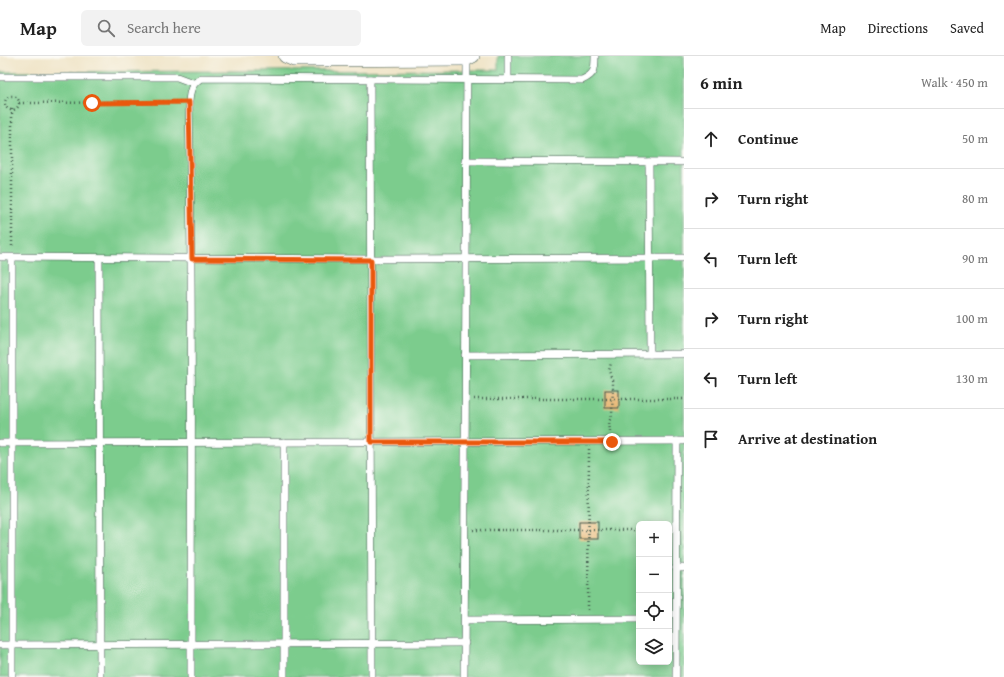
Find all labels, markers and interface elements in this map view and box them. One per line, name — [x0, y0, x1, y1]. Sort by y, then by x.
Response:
search box — [81, 10, 361, 46]
text: Map — [20, 14, 57, 42]
icon: search — [95, 17, 117, 39]
text: Search here — [127, 17, 201, 38]
text: Map — [820, 18, 846, 38]
text: Directions — [868, 18, 928, 38]
text: Saved — [950, 18, 984, 38]
text: 6 min — [700, 70, 742, 95]
text: Walk · 450 m — [921, 73, 988, 92]
route start — [83, 94, 101, 112]
icon: ahead — [700, 128, 722, 150]
text: Continue — [738, 128, 799, 149]
text: 50 m — [962, 129, 988, 148]
icon: right — [700, 188, 722, 210]
text: Turn right — [738, 188, 809, 209]
text: 80 m — [962, 189, 988, 208]
icon: left — [700, 248, 722, 270]
text: Turn left — [738, 248, 797, 269]
text: 90 m — [962, 249, 988, 268]
icon: right — [700, 308, 722, 330]
text: Turn right — [738, 308, 809, 329]
text: 100 m — [956, 309, 988, 328]
icon: left — [700, 368, 722, 390]
text: Turn left — [738, 368, 797, 389]
text: 130 m — [956, 369, 988, 388]
icon: arrive — [700, 428, 722, 450]
text: Arrive at destination — [738, 428, 877, 449]
route end — [603, 433, 621, 451]
map controls — [636, 521, 672, 665]
button: + — [636, 521, 672, 557]
button: − — [636, 557, 672, 593]
button: locate — [636, 593, 672, 629]
button: layers — [636, 629, 672, 665]

